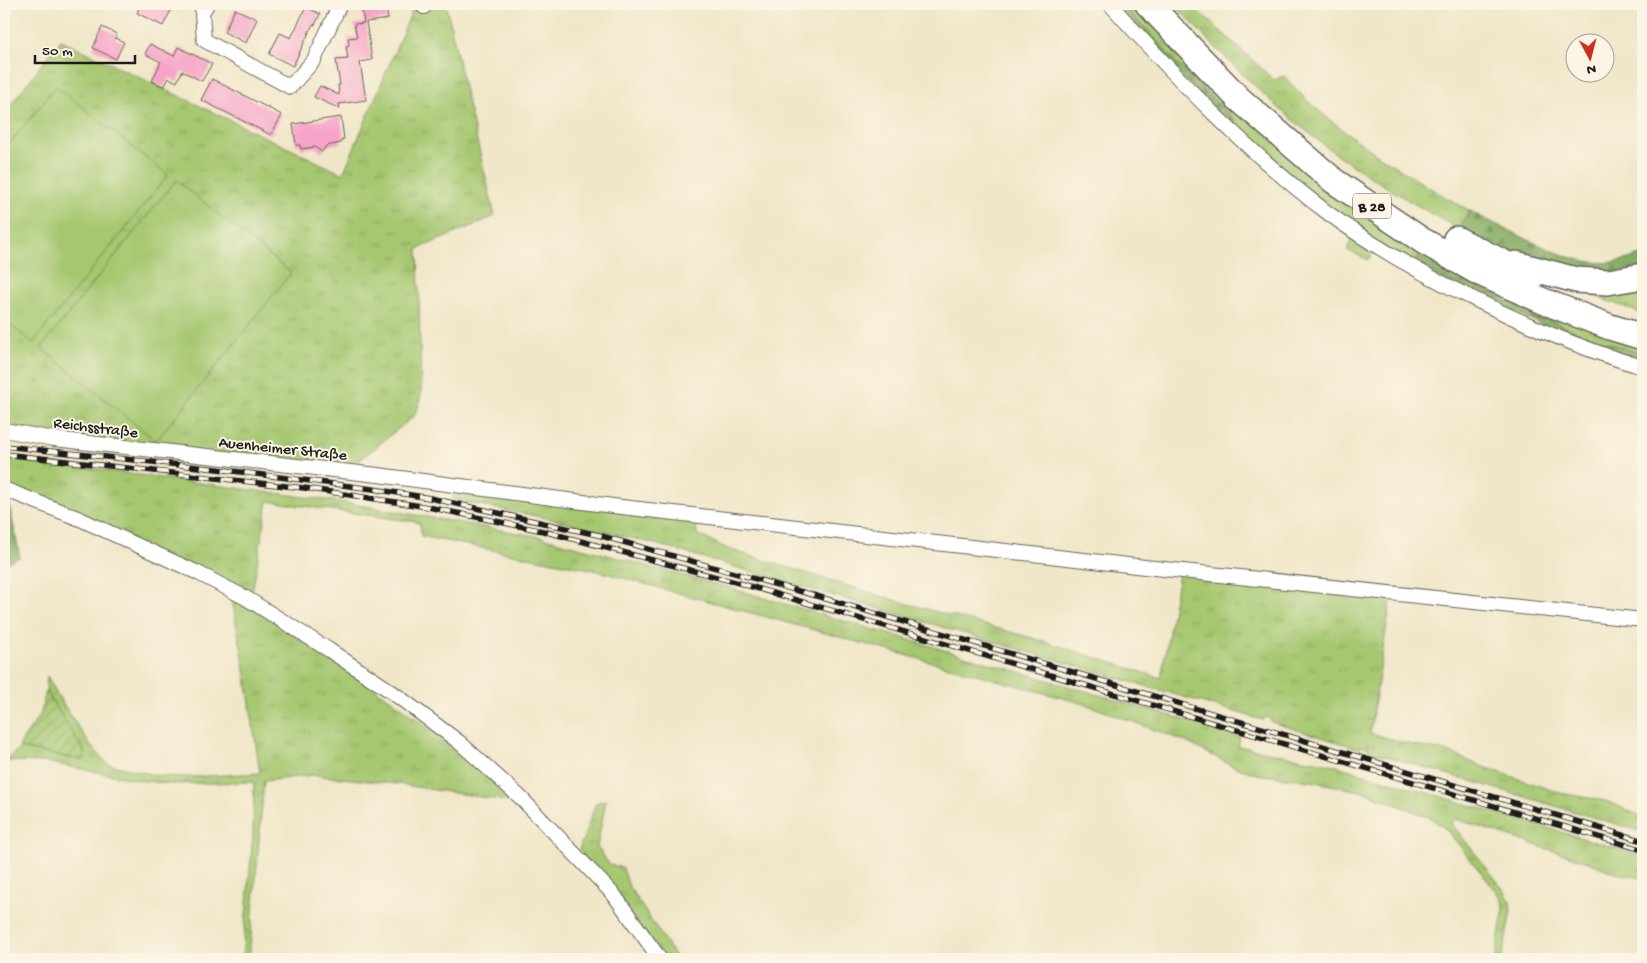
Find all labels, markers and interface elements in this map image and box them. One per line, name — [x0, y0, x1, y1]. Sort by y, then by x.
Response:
scale bar — [35, 32, 135, 64]
north arrow — [1564, 32, 1614, 82]
text: 50 m — [42, 43, 73, 61]
text: N — [1586, 59, 1597, 77]
road number: B 28 — [1353, 194, 1391, 218]
street label: Reichsstraße — [52, 415, 140, 444]
street label: Auenheimer Straße — [218, 434, 348, 467]

